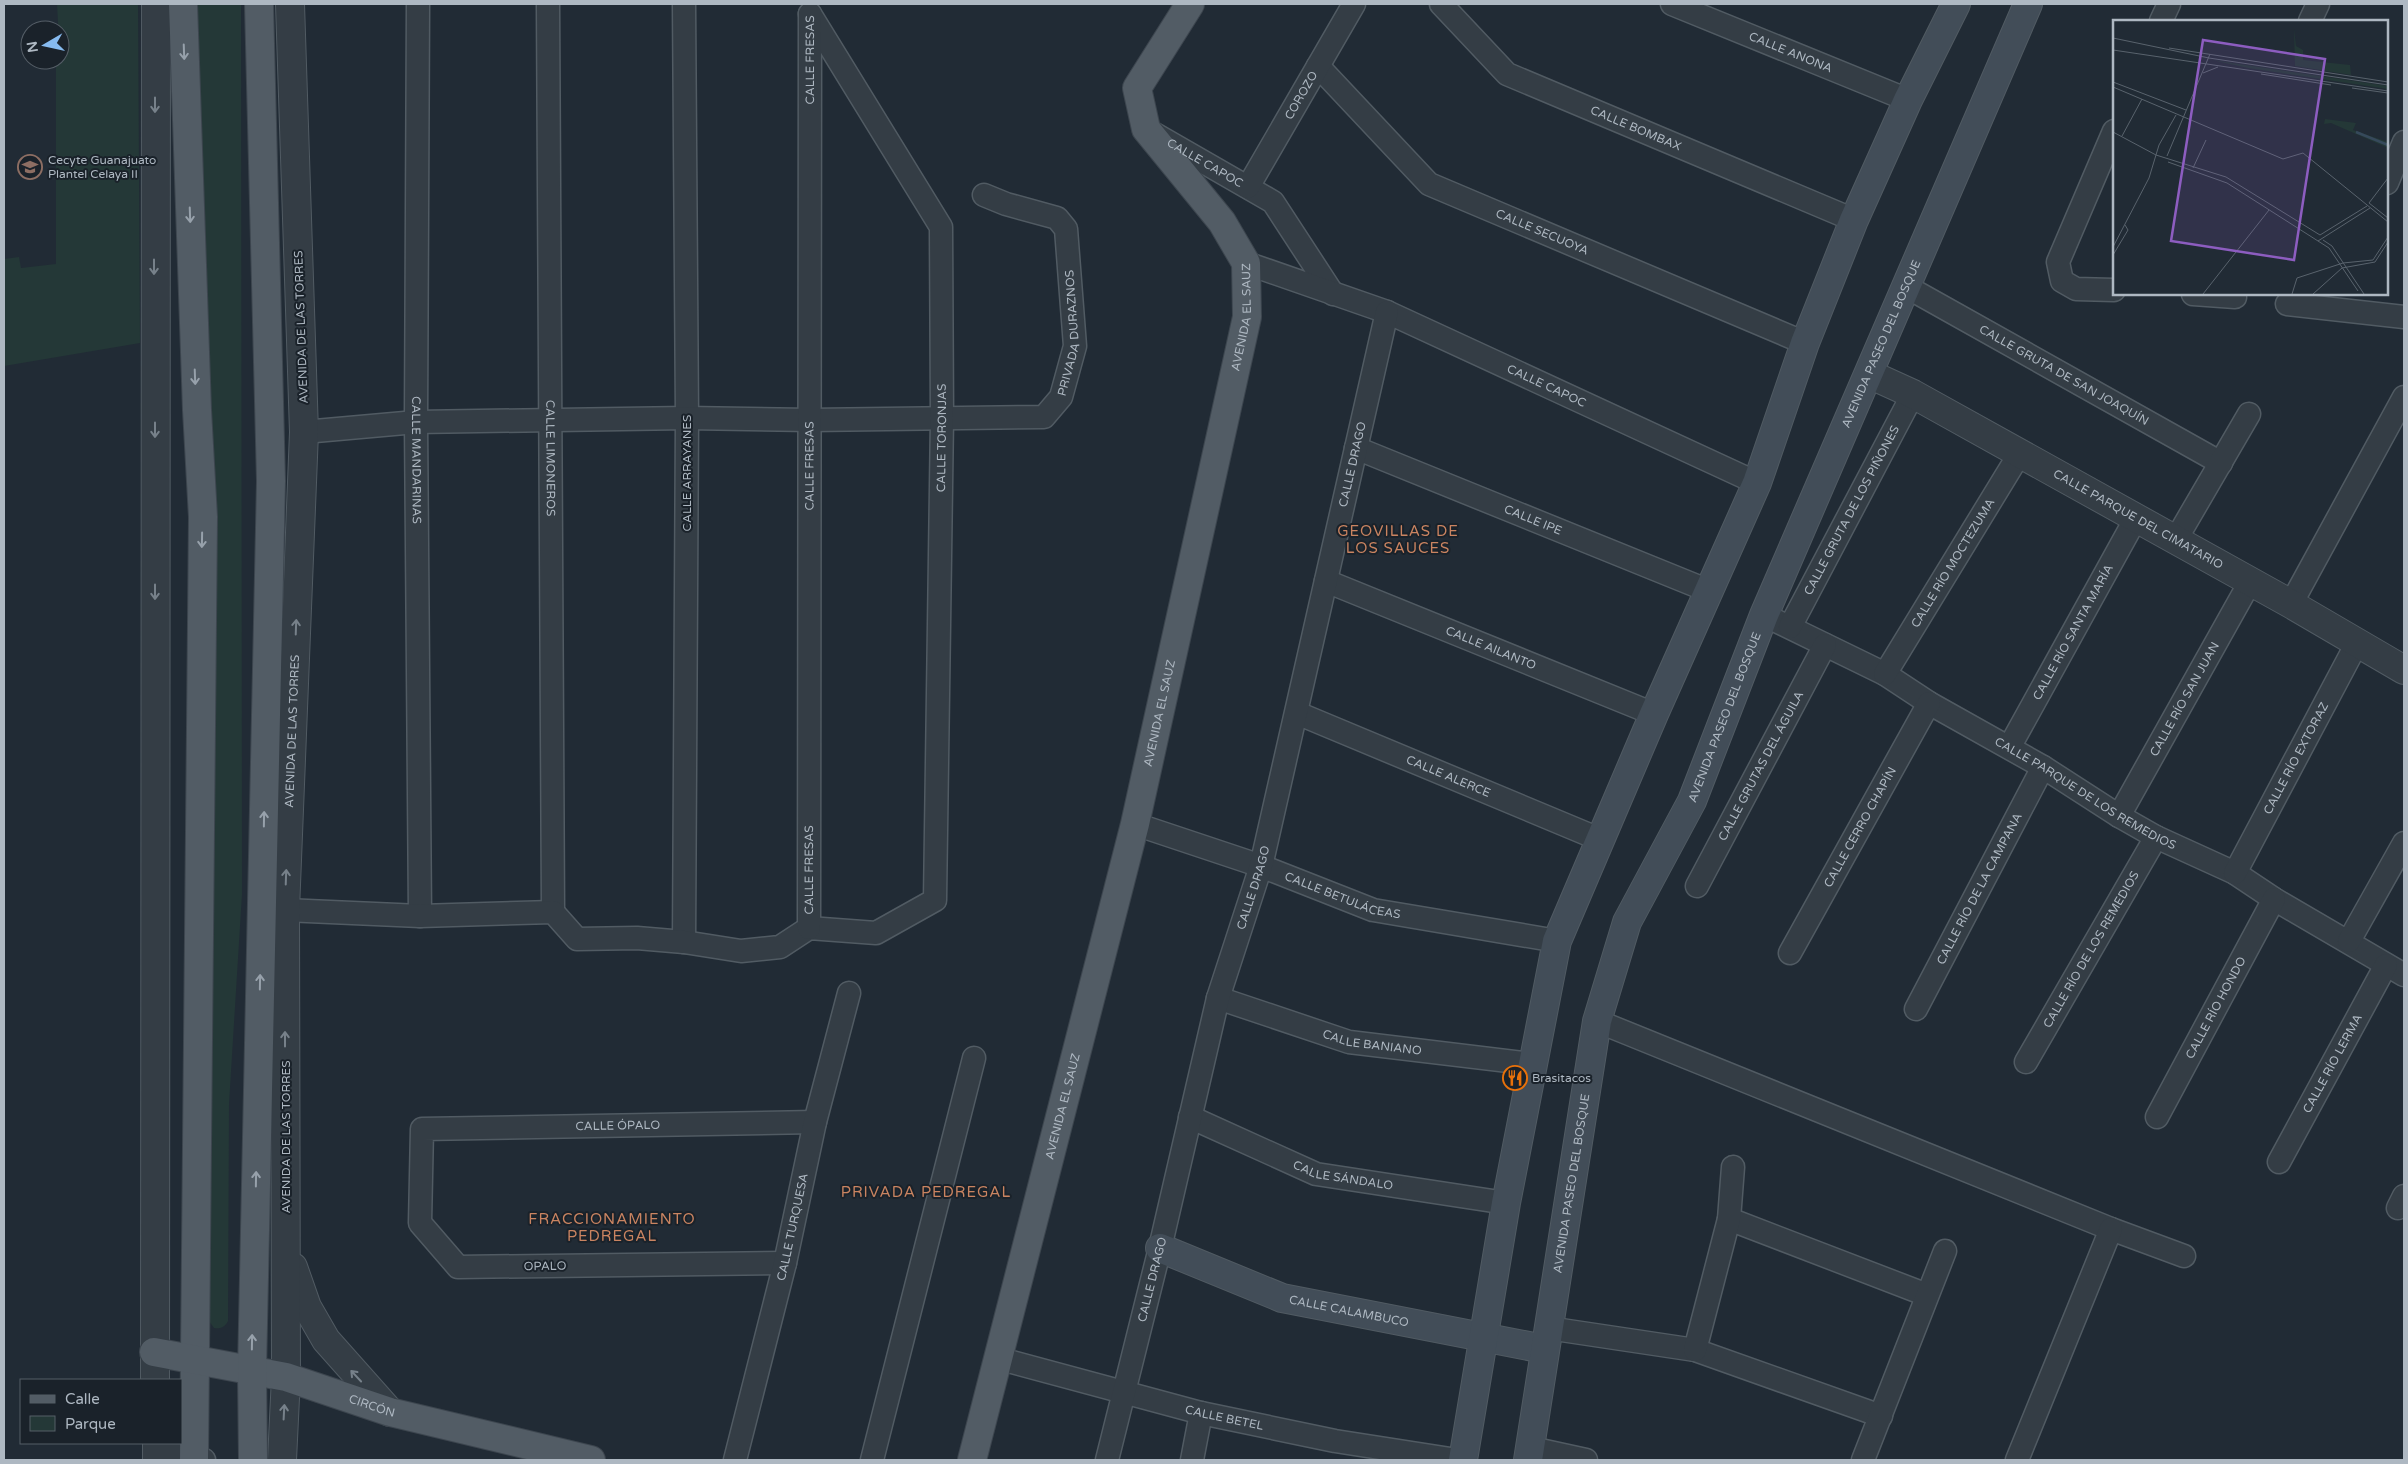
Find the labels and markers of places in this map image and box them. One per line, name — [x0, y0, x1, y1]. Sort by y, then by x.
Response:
place label: Cecyte Guanajuato Plantel Celaya II — [48, 153, 156, 181]
school or university icon: Cecyte Guanajuato Plantel Celaya II — [17, 154, 43, 180]
restaurant icon: Brasitacos — [1502, 1065, 1528, 1091]
place label: Brasitacos — [1532, 1071, 1591, 1085]

